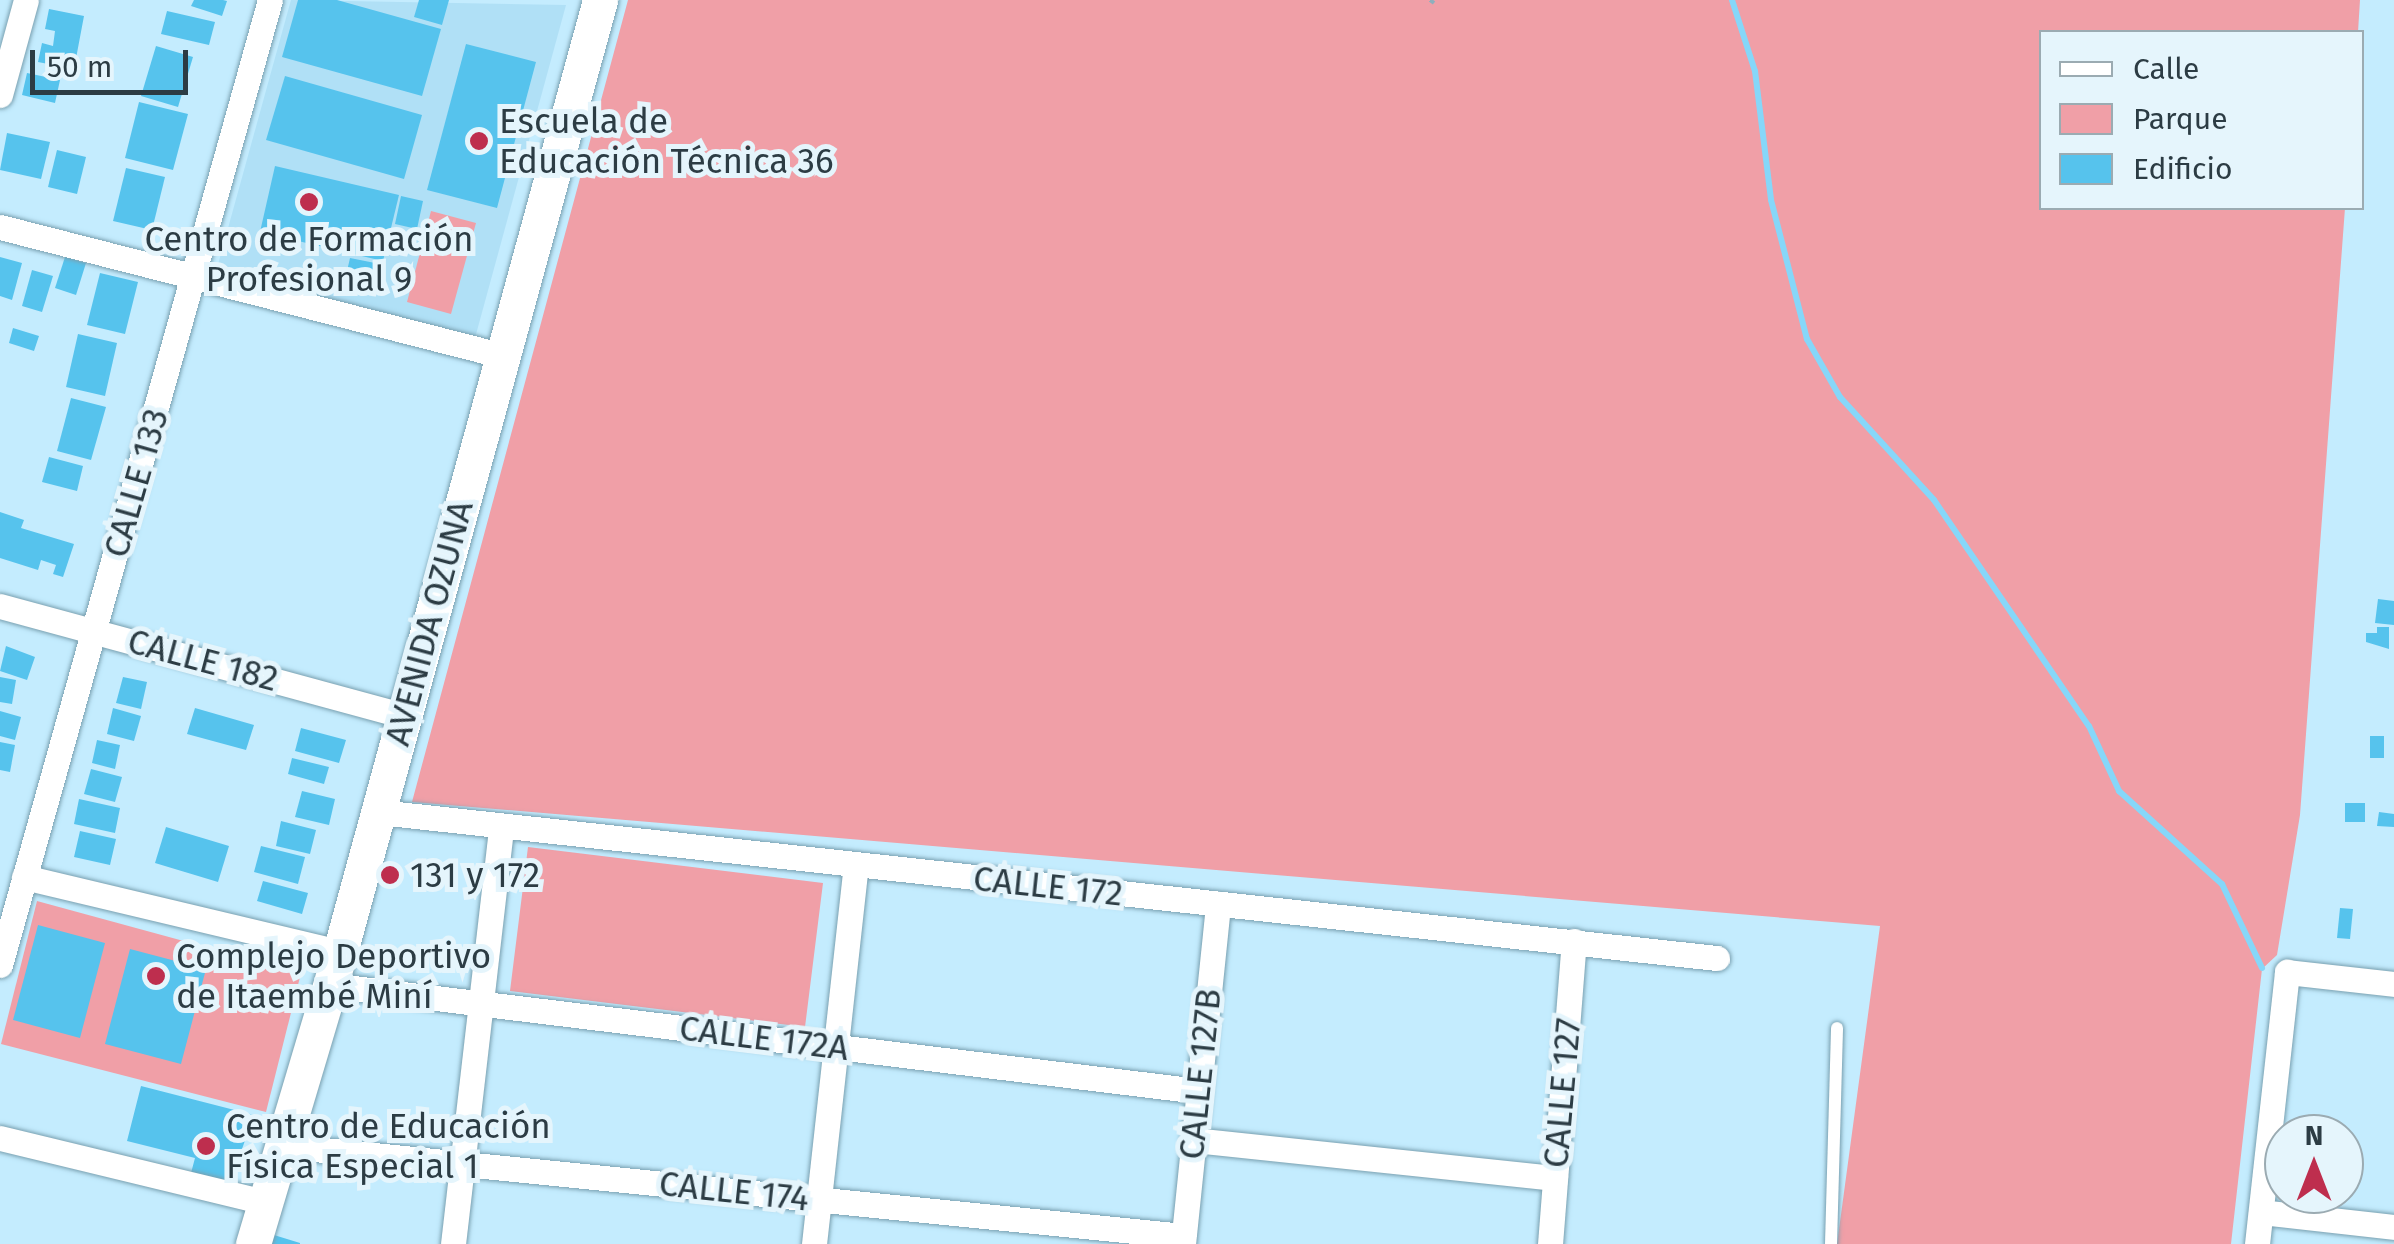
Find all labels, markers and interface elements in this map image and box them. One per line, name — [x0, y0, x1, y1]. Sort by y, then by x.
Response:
scale bar — [35, 30, 192, 92]
legend — [2039, 30, 2364, 210]
text: 50 m — [47, 49, 112, 85]
text: Calle — [2133, 51, 2199, 87]
place label: Escuela de Educación Técnica 36 — [499, 100, 834, 182]
text: Parque — [2133, 101, 2228, 137]
marker: Escuela de Educación Técnica 36 — [468, 130, 490, 152]
text: Edificio — [2133, 151, 2232, 187]
marker: Centro de Formación Profesional 9 — [298, 191, 320, 213]
place label: Centro de Formación Profesional 9 — [144, 218, 474, 300]
street label: CALLE 133 — [95, 404, 177, 562]
street label: AVENIDA OZUNA — [376, 496, 482, 750]
street label: CALLE 182 — [123, 620, 283, 700]
place label: 131 y 172 — [410, 854, 540, 896]
street label: CALLE 172 — [971, 857, 1125, 915]
marker: 131 y 172 — [379, 864, 401, 886]
place label: Complejo Deportivo de Itaembé Miní — [176, 935, 491, 1017]
marker: Complejo Deportivo de Itaembé Miní — [145, 965, 167, 987]
street label: CALLE 127B — [1170, 987, 1230, 1161]
street label: CALLE 172A — [677, 1007, 851, 1069]
street label: CALLE 127 — [1535, 1016, 1589, 1170]
place label: Centro de Educación Física Especial 1 — [226, 1105, 551, 1187]
north arrow — [2264, 1114, 2364, 1214]
text: N — [2305, 1119, 2323, 1152]
marker: Centro de Educación Física Especial 1 — [195, 1135, 217, 1157]
street label: CALLE 174 — [657, 1162, 811, 1220]

